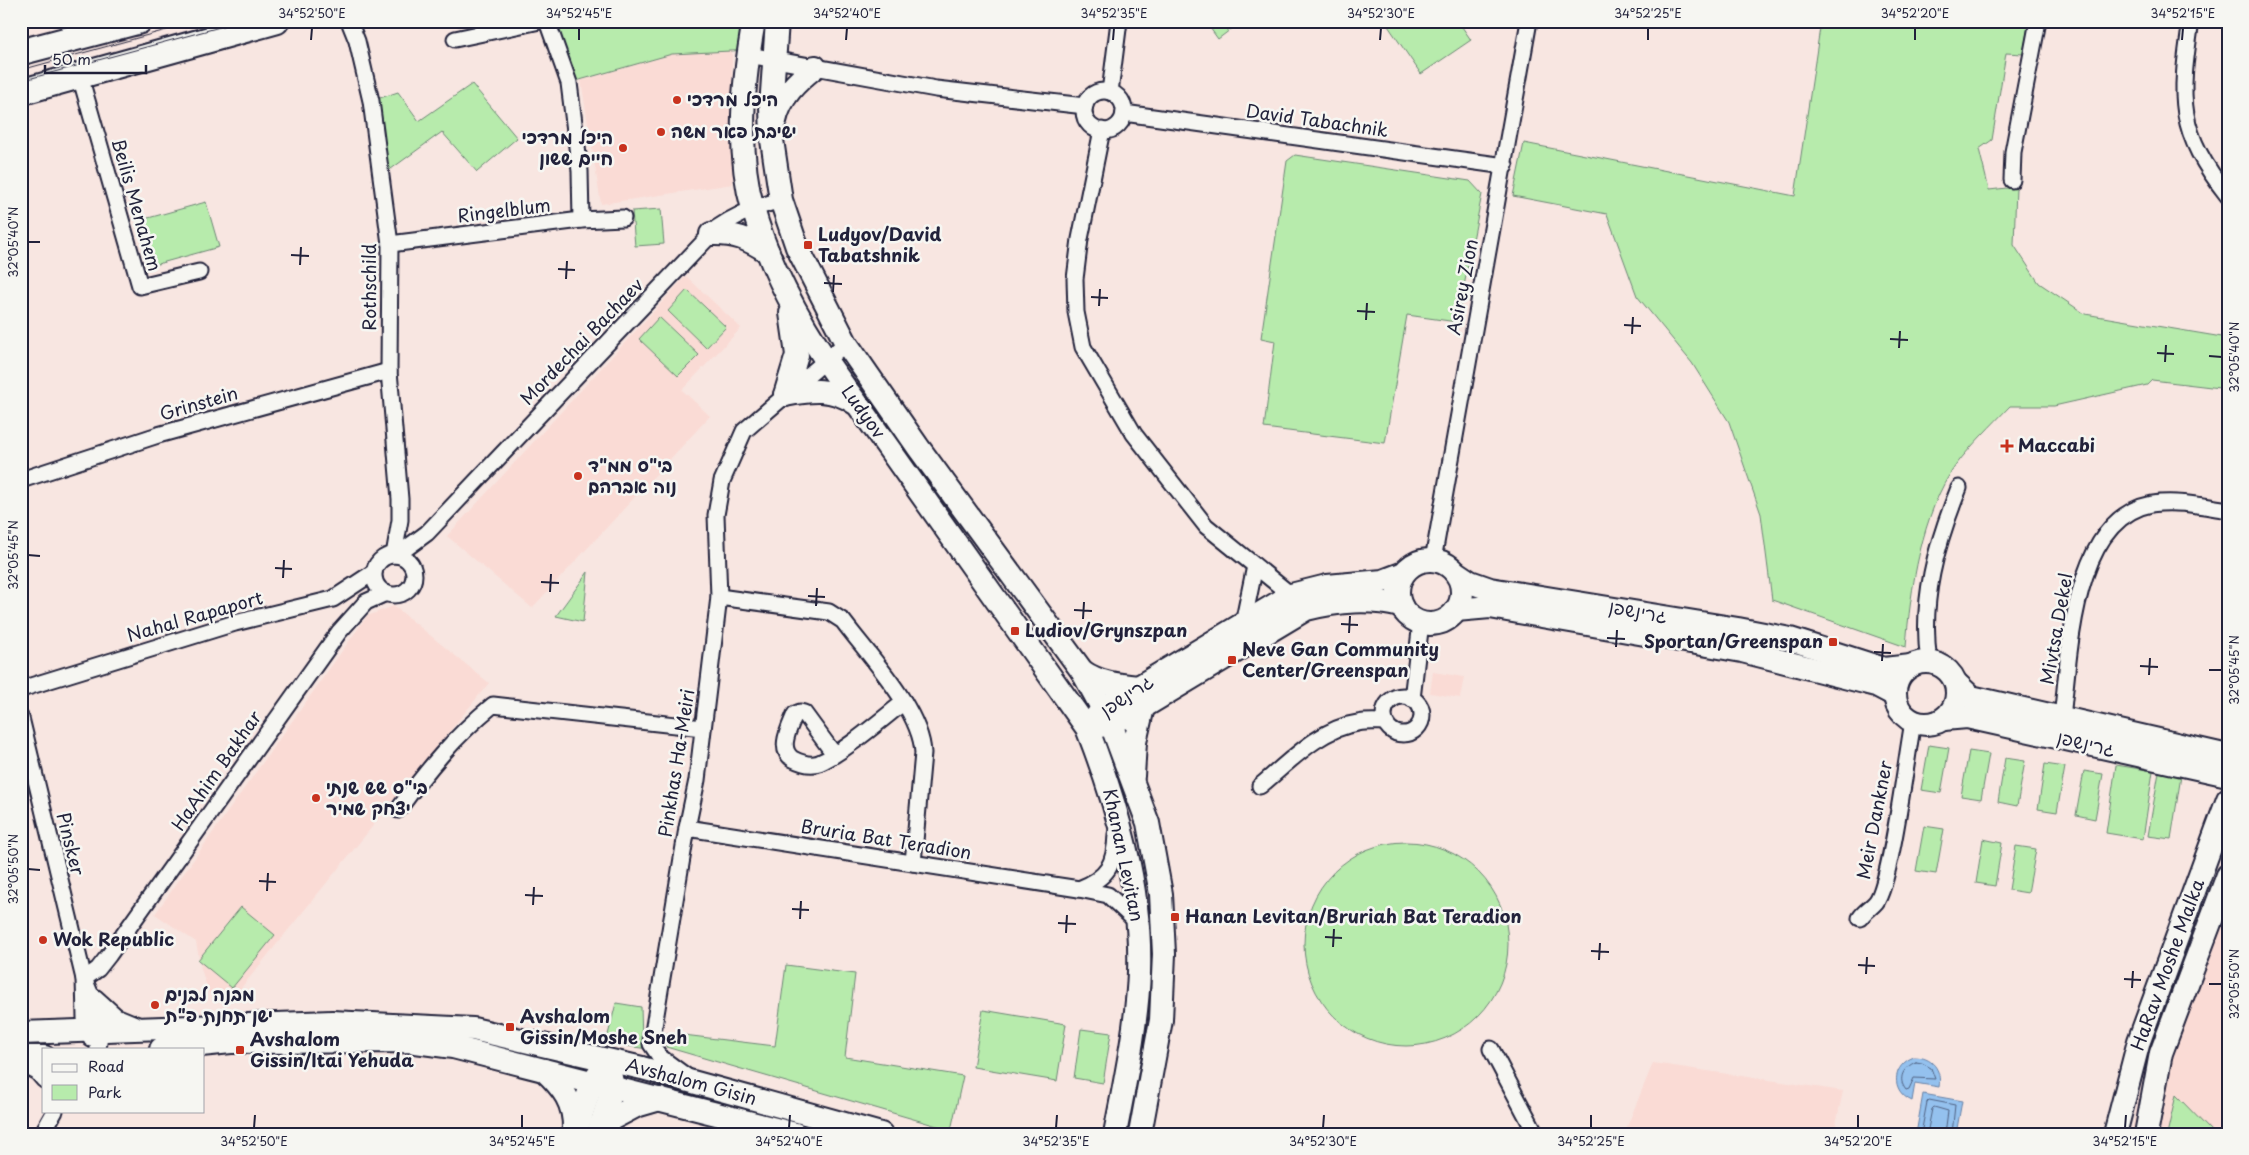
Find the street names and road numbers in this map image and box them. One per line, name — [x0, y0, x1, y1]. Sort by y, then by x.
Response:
street label: David Tabachnik — [1244, 96, 1390, 143]
street label: Beilis Menahem — [106, 135, 169, 274]
street label: Ringelblum — [456, 190, 552, 229]
street label: Asirey Zion — [1439, 236, 1484, 337]
street label: Rothschild — [355, 243, 382, 331]
street label: Mordechai Bachaev — [513, 271, 649, 411]
street label: Grinstein — [156, 379, 241, 427]
street label: Ludyov — [836, 379, 893, 443]
street label: Mivtsa Dekel — [2032, 571, 2079, 687]
street label: Nahal Rapaport — [124, 583, 266, 648]
street label: גרינשפן — [1607, 592, 1670, 629]
street label: גרינשפן — [1094, 667, 1158, 722]
street label: Pinkhas Ha-Meiri — [650, 687, 701, 839]
street label: HaAhim Bakhar — [164, 704, 268, 836]
street label: גרינשפן — [2055, 723, 2118, 762]
street label: Meir Dankner — [1849, 757, 1898, 881]
street label: Khanan Levitan — [1097, 786, 1152, 924]
street label: Pinsker — [51, 809, 92, 879]
street label: Bruria Bat Teradion — [799, 812, 973, 865]
street label: HaRav Moshe Malka — [2123, 874, 2210, 1054]
street label: Avshalom Gisin — [623, 1050, 760, 1111]

